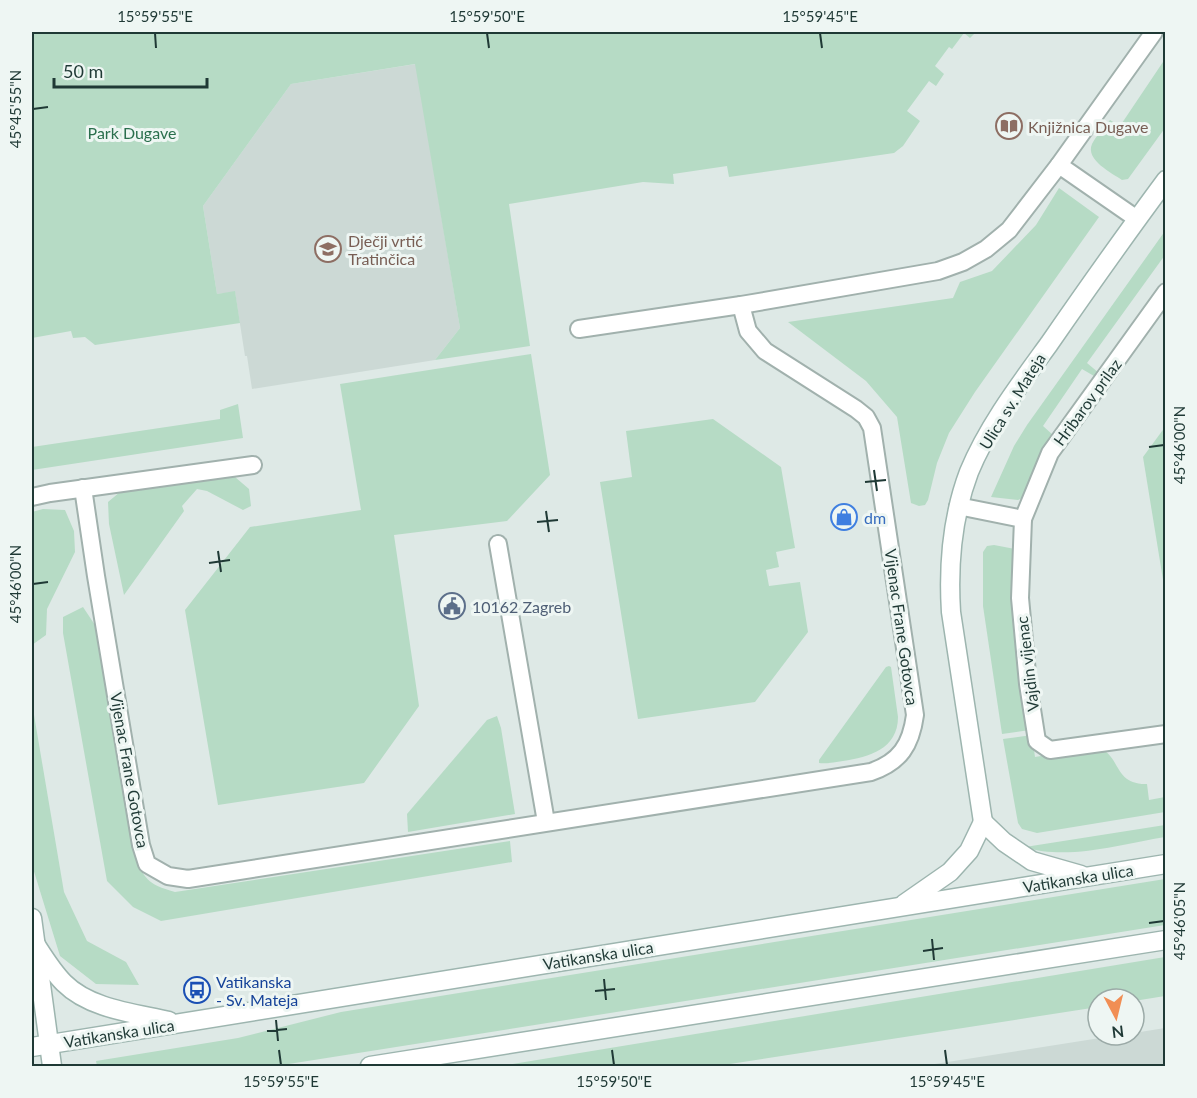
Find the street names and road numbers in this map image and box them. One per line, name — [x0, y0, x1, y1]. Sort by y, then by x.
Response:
street label: Ulica sv. Mateja — [975, 349, 1049, 453]
street label: Hribarov prilaz — [1049, 355, 1125, 449]
street label: Vijenac Frane Gotovca — [882, 548, 922, 706]
street label: Vajdin vijenac — [1012, 615, 1042, 713]
street label: Vijenac Frane Gotovca — [107, 691, 153, 849]
street label: Vatikanska ulica — [1021, 860, 1135, 896]
street label: Vatikanska ulica — [541, 937, 655, 973]
street label: Vatikanska ulica — [62, 1015, 176, 1051]

